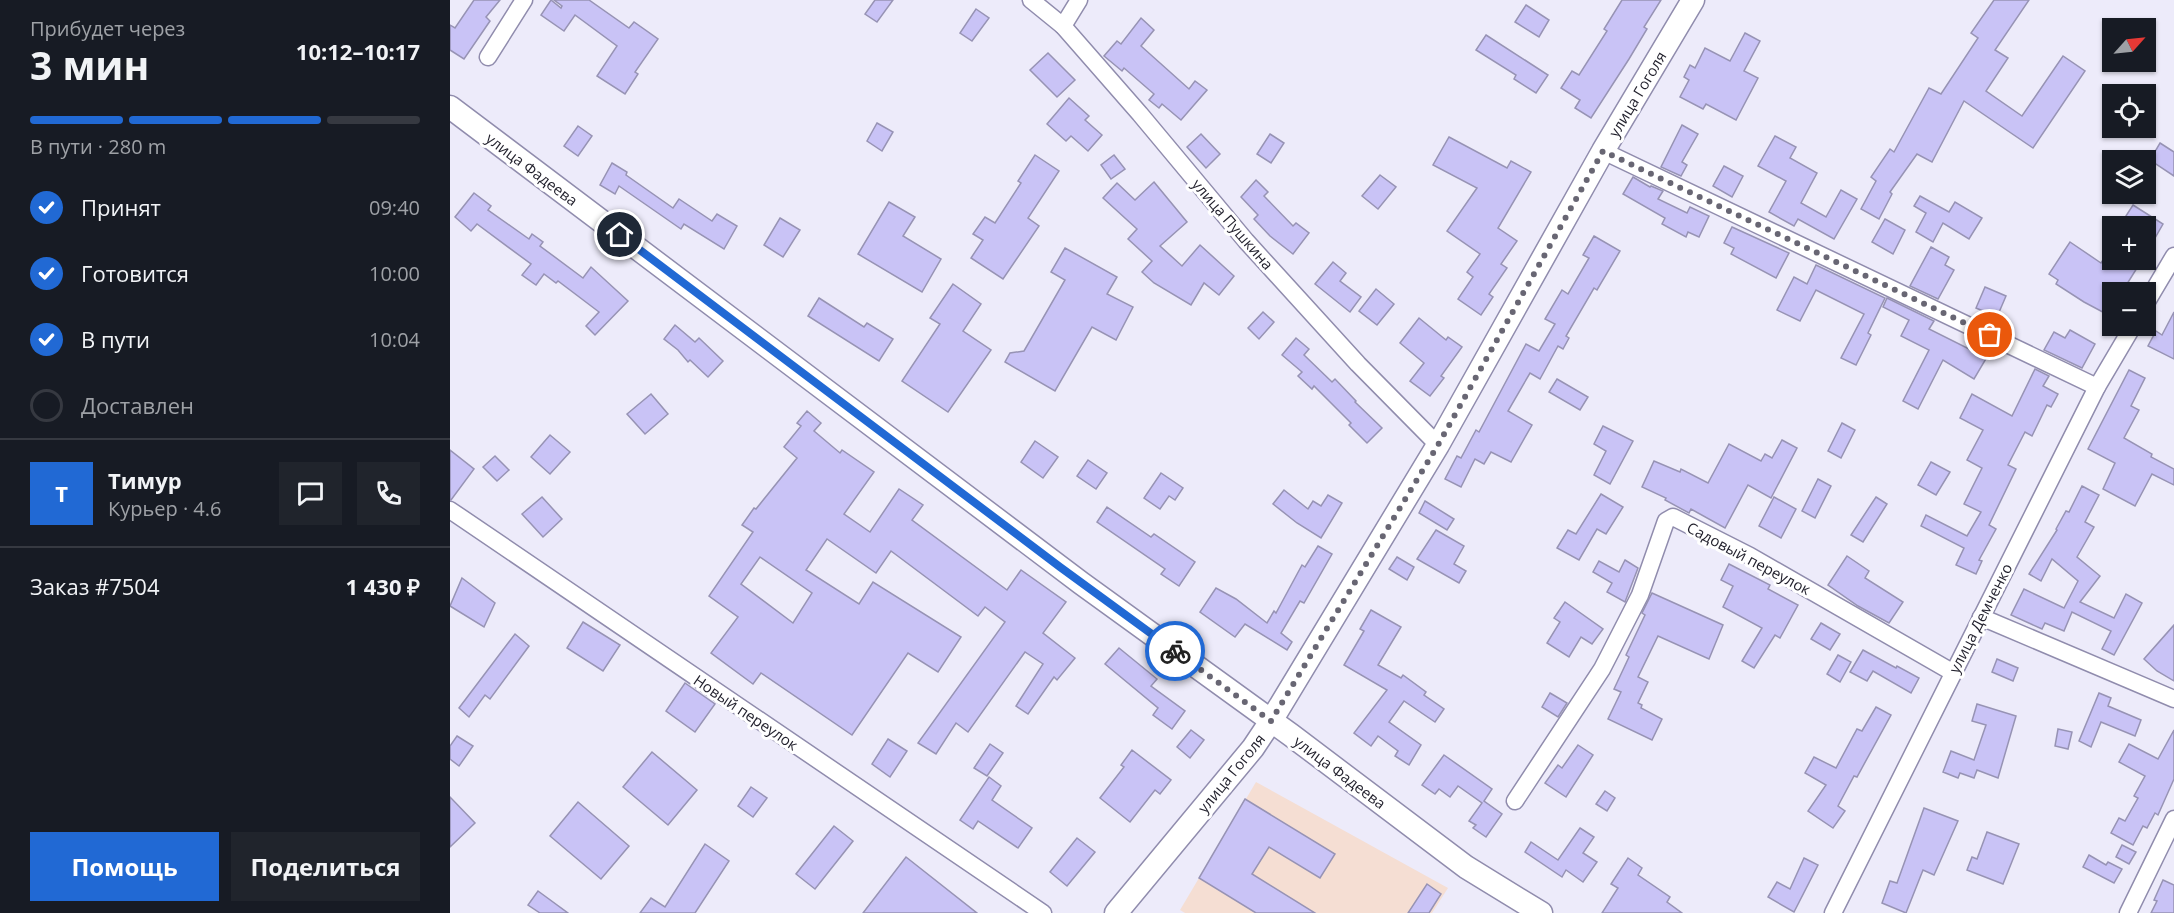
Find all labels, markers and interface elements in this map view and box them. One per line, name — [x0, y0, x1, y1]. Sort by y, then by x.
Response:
text: Прибудет через — [30, 15, 185, 42]
north arrow — [2102, 18, 2156, 72]
map controls — [2102, 18, 2156, 336]
text: 10:12–10:17 — [296, 36, 420, 66]
text: 3 мин — [30, 38, 149, 91]
street label: улица Гоголя — [1604, 48, 1670, 140]
button: locate — [2102, 84, 2156, 138]
street label: улица Фадеева — [482, 128, 582, 210]
text: В пути · 280 m — [30, 133, 166, 160]
button: layers — [2102, 150, 2156, 204]
street label: улица Пушкина — [1188, 174, 1278, 274]
icon: check — [30, 191, 63, 224]
text: Принят — [81, 192, 161, 222]
text: 09:40 — [369, 194, 420, 221]
pin — [594, 209, 645, 260]
button: + — [2102, 216, 2156, 270]
icon: home — [603, 218, 636, 251]
icon: check — [30, 257, 63, 290]
text: Готовится — [81, 258, 189, 288]
text: 10:00 — [369, 260, 420, 287]
button: − — [2102, 282, 2156, 336]
pin — [1964, 309, 2015, 360]
icon: bag — [1973, 318, 2006, 351]
icon: check — [30, 323, 63, 356]
text: В пути — [81, 324, 150, 354]
text: 10:04 — [369, 326, 420, 353]
text: Доставлен — [81, 390, 194, 420]
button: chat — [279, 462, 342, 525]
button: phone — [357, 462, 420, 525]
text: Тимур — [108, 465, 182, 495]
text: Т — [55, 478, 68, 508]
text: Курьер · 4.6 — [108, 495, 222, 522]
street label: Садовый переулок — [1684, 517, 1814, 599]
street label: улица Демченко — [1944, 560, 2016, 676]
text: Заказ #7504 — [30, 571, 160, 601]
text: 1 430 ₽ — [345, 571, 420, 601]
courier — [1145, 621, 1205, 681]
icon: bike — [1159, 635, 1192, 668]
street label: Новый переулок — [690, 670, 802, 754]
street label: улица Гоголя — [1193, 729, 1269, 817]
street label: улица Фадеева — [1290, 731, 1390, 813]
button: Помощь — [30, 832, 219, 901]
button: Поделиться — [231, 832, 420, 901]

